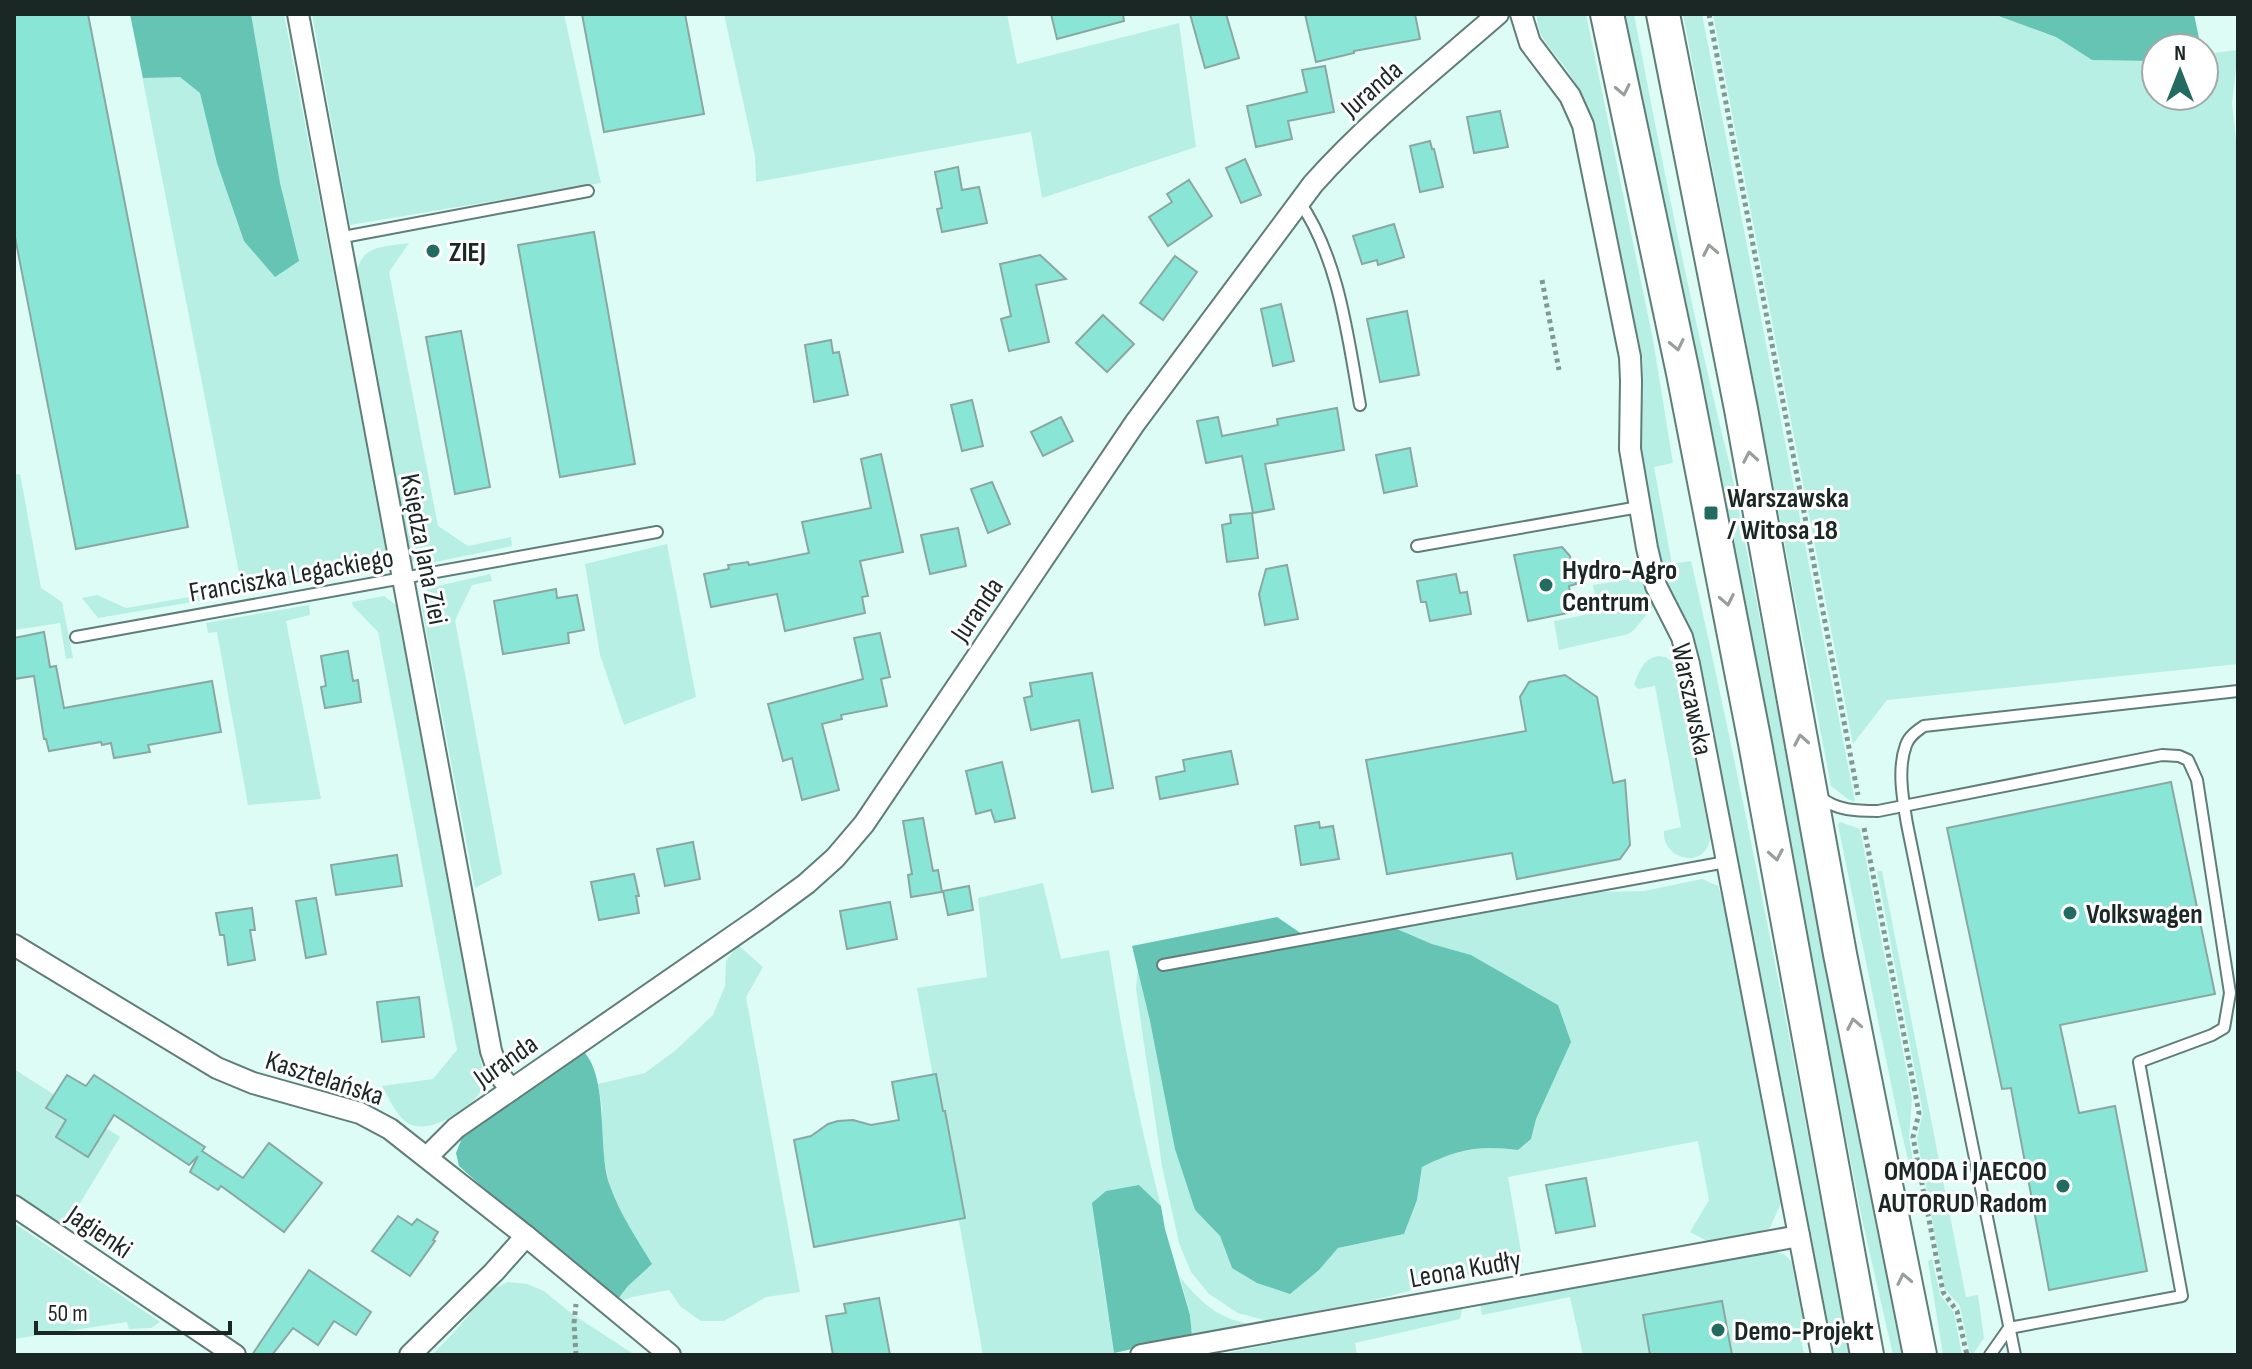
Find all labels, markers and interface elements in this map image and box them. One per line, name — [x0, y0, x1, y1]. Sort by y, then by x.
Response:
north arrow — [2140, 32, 2220, 112]
text: N — [2174, 40, 2186, 67]
street label: Juranda — [1334, 54, 1409, 125]
one-way arrow — [1614, 83, 1631, 97]
place label: ZIEJ — [449, 236, 486, 269]
marker: ZIEJ — [424, 242, 442, 260]
one-way arrow — [1702, 243, 1719, 257]
one-way arrow — [1668, 337, 1685, 351]
one-way arrow — [1742, 450, 1759, 464]
street label: Księdza Jana Ziei — [393, 471, 454, 627]
place label: Warszawska / Witosa 18 — [1727, 482, 1849, 547]
marker: Warszawska / Witosa 18 — [1702, 504, 1720, 522]
street label: Franciszka Legackiego — [186, 541, 396, 610]
place label: Hydro-Agro Centrum — [1562, 554, 1677, 619]
street label: Juranda — [943, 571, 1011, 649]
marker: Hydro-Agro Centrum — [1537, 576, 1555, 594]
one-way arrow — [1718, 593, 1735, 607]
street label: Warszawska — [1664, 640, 1719, 758]
one-way arrow — [1793, 734, 1810, 747]
one-way arrow — [1767, 848, 1784, 862]
place label: Volkswagen — [2086, 898, 2203, 931]
marker: Volkswagen — [2061, 904, 2079, 922]
one-way arrow — [1846, 1017, 1863, 1031]
street label: Juranda — [467, 1028, 544, 1095]
street label: Kasztelańska — [261, 1044, 388, 1113]
place label: OMODA i JAECOO AUTORUD Radom — [1877, 1155, 2047, 1220]
marker: OMODA i JAECOO AUTORUD Radom — [2054, 1177, 2072, 1195]
street label: Jagienki — [59, 1198, 138, 1266]
street label: Leona Kudły — [1407, 1243, 1524, 1295]
one-way arrow — [1896, 1272, 1913, 1286]
scale bar — [36, 1285, 230, 1335]
text: 50 m — [48, 1299, 88, 1328]
place label: Demo-Projekt — [1734, 1315, 1874, 1348]
marker: Demo-Projekt — [1709, 1321, 1727, 1339]

